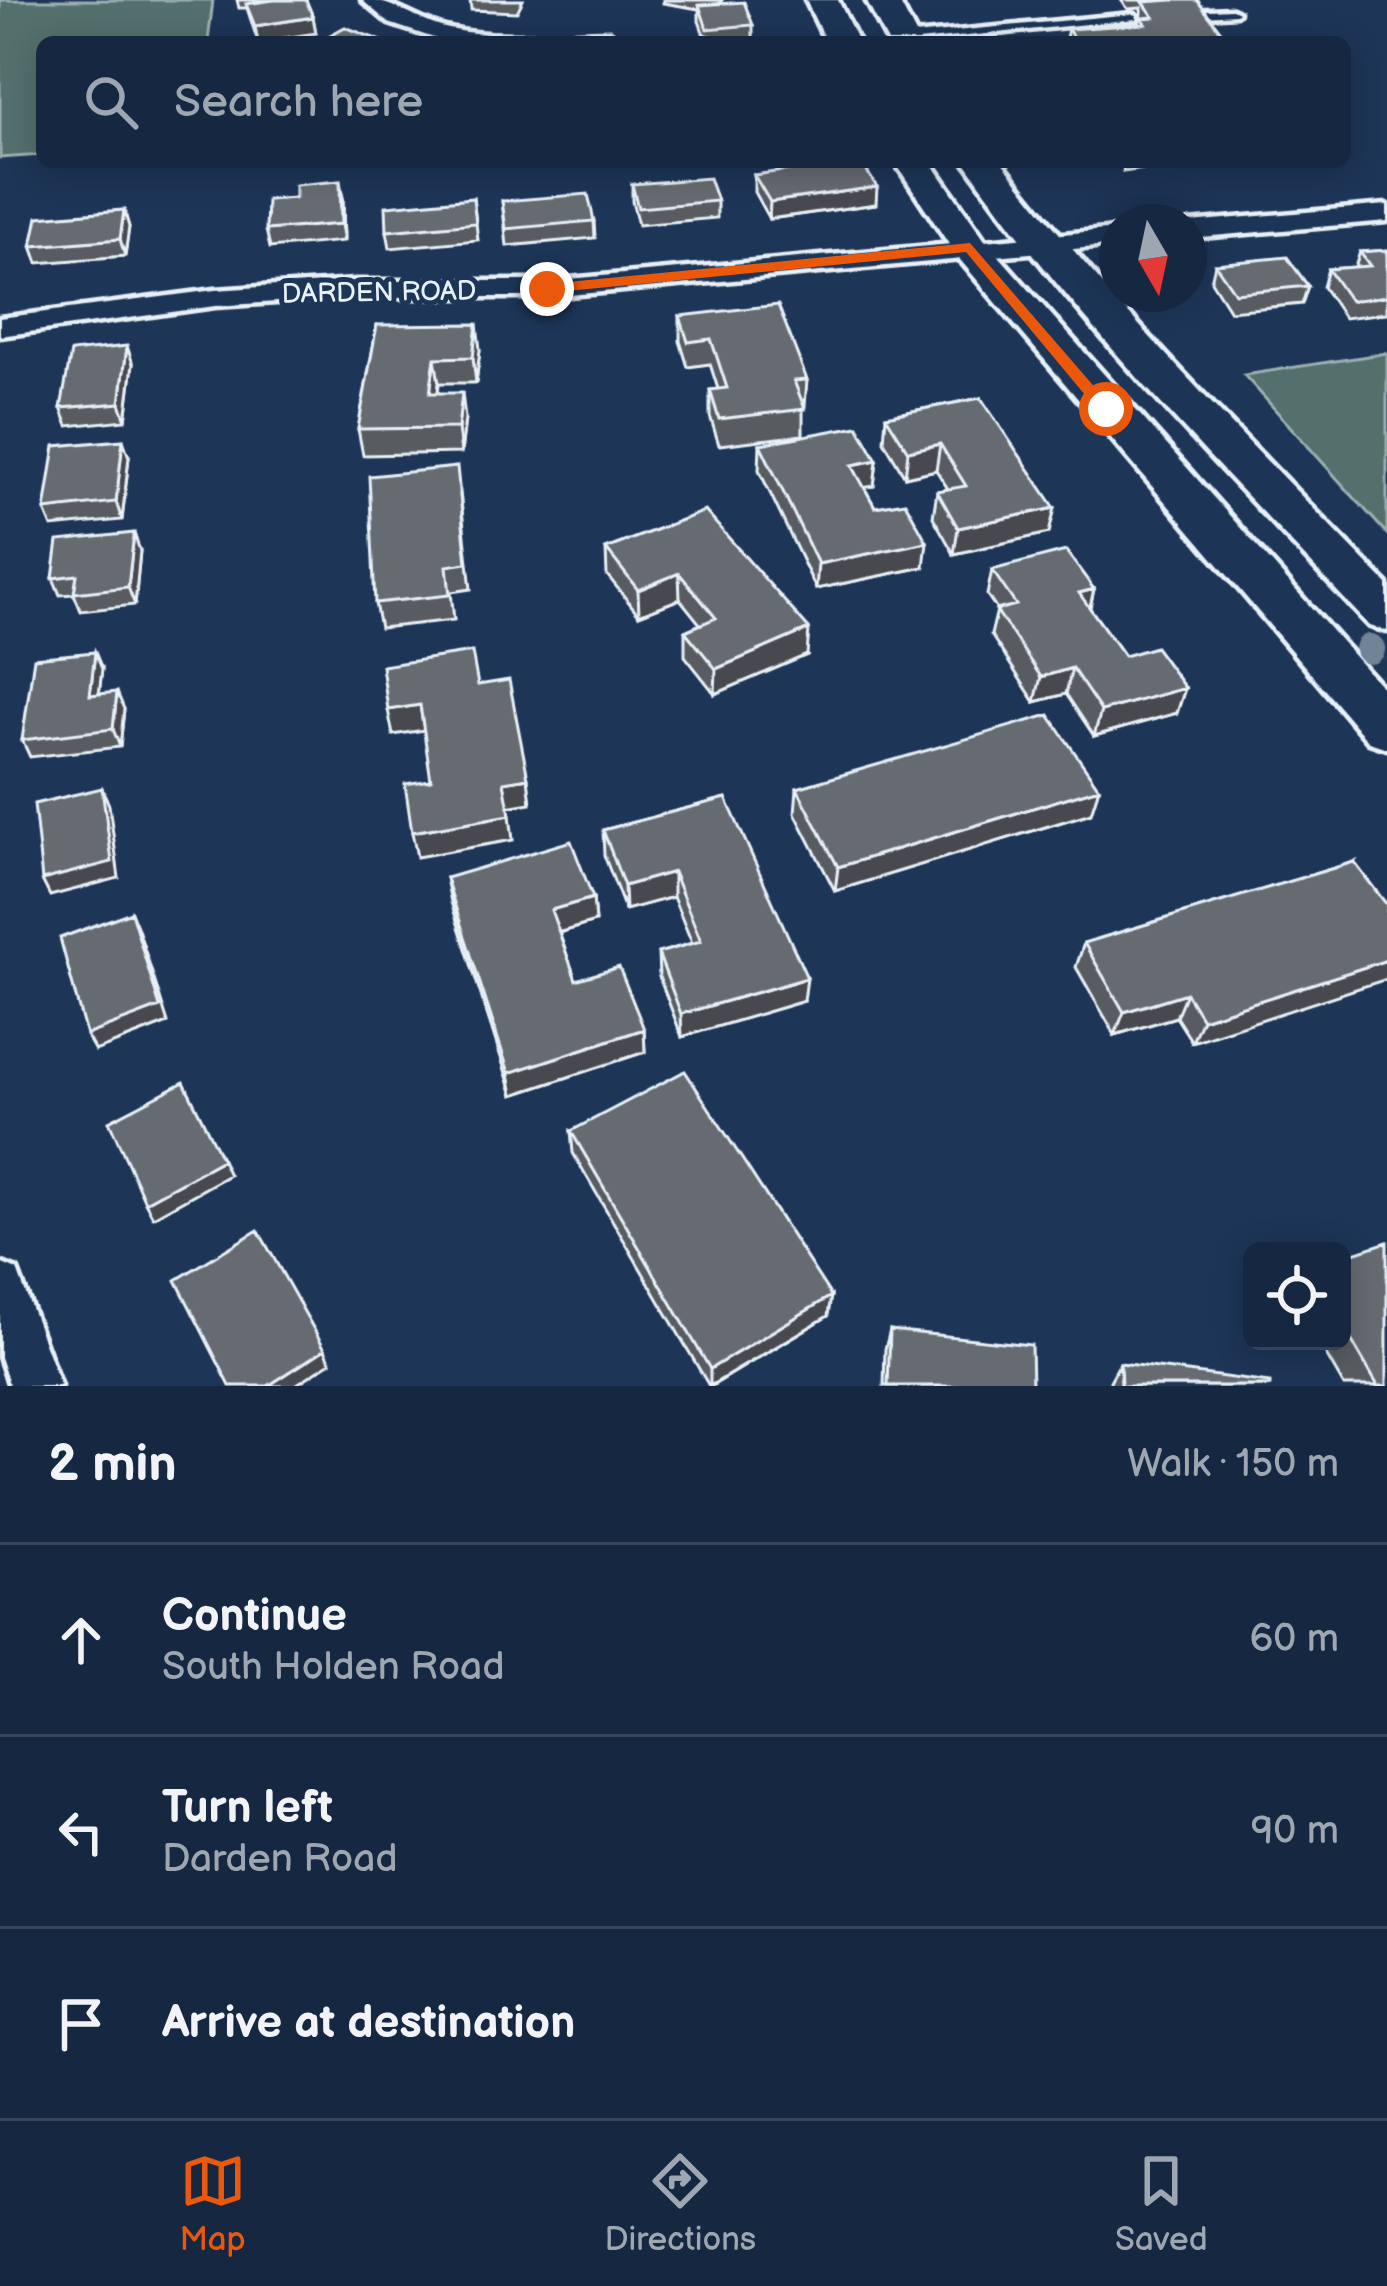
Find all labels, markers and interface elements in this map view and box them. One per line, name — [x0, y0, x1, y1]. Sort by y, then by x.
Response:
search box — [36, 36, 1351, 168]
icon: search — [78, 69, 144, 135]
text: Search here — [174, 75, 423, 130]
north arrow — [1099, 204, 1207, 312]
route end — [520, 262, 574, 316]
street label: DARDEN ROAD — [281, 275, 477, 311]
route start — [1079, 382, 1133, 436]
map controls — [1243, 1242, 1351, 1350]
button: locate — [1243, 1242, 1351, 1350]
text: 2 min — [48, 1434, 177, 1495]
text: Walk · 150 m — [1127, 1441, 1339, 1488]
text: Continue — [162, 1589, 347, 1644]
icon: ahead — [48, 1607, 114, 1673]
text: 60 m — [1249, 1616, 1339, 1663]
text: South Holden Road — [162, 1644, 505, 1691]
text: Turn left — [162, 1781, 333, 1836]
icon: left — [48, 1799, 114, 1865]
text: 90 m — [1251, 1808, 1339, 1855]
text: Darden Road — [162, 1836, 398, 1883]
icon: arrive — [48, 1991, 114, 2057]
text: Arrive at destination — [162, 1996, 575, 2051]
tab: Map — [179, 2148, 246, 2260]
tab: Directions — [604, 2148, 756, 2260]
tab: Saved — [1115, 2148, 1208, 2260]

